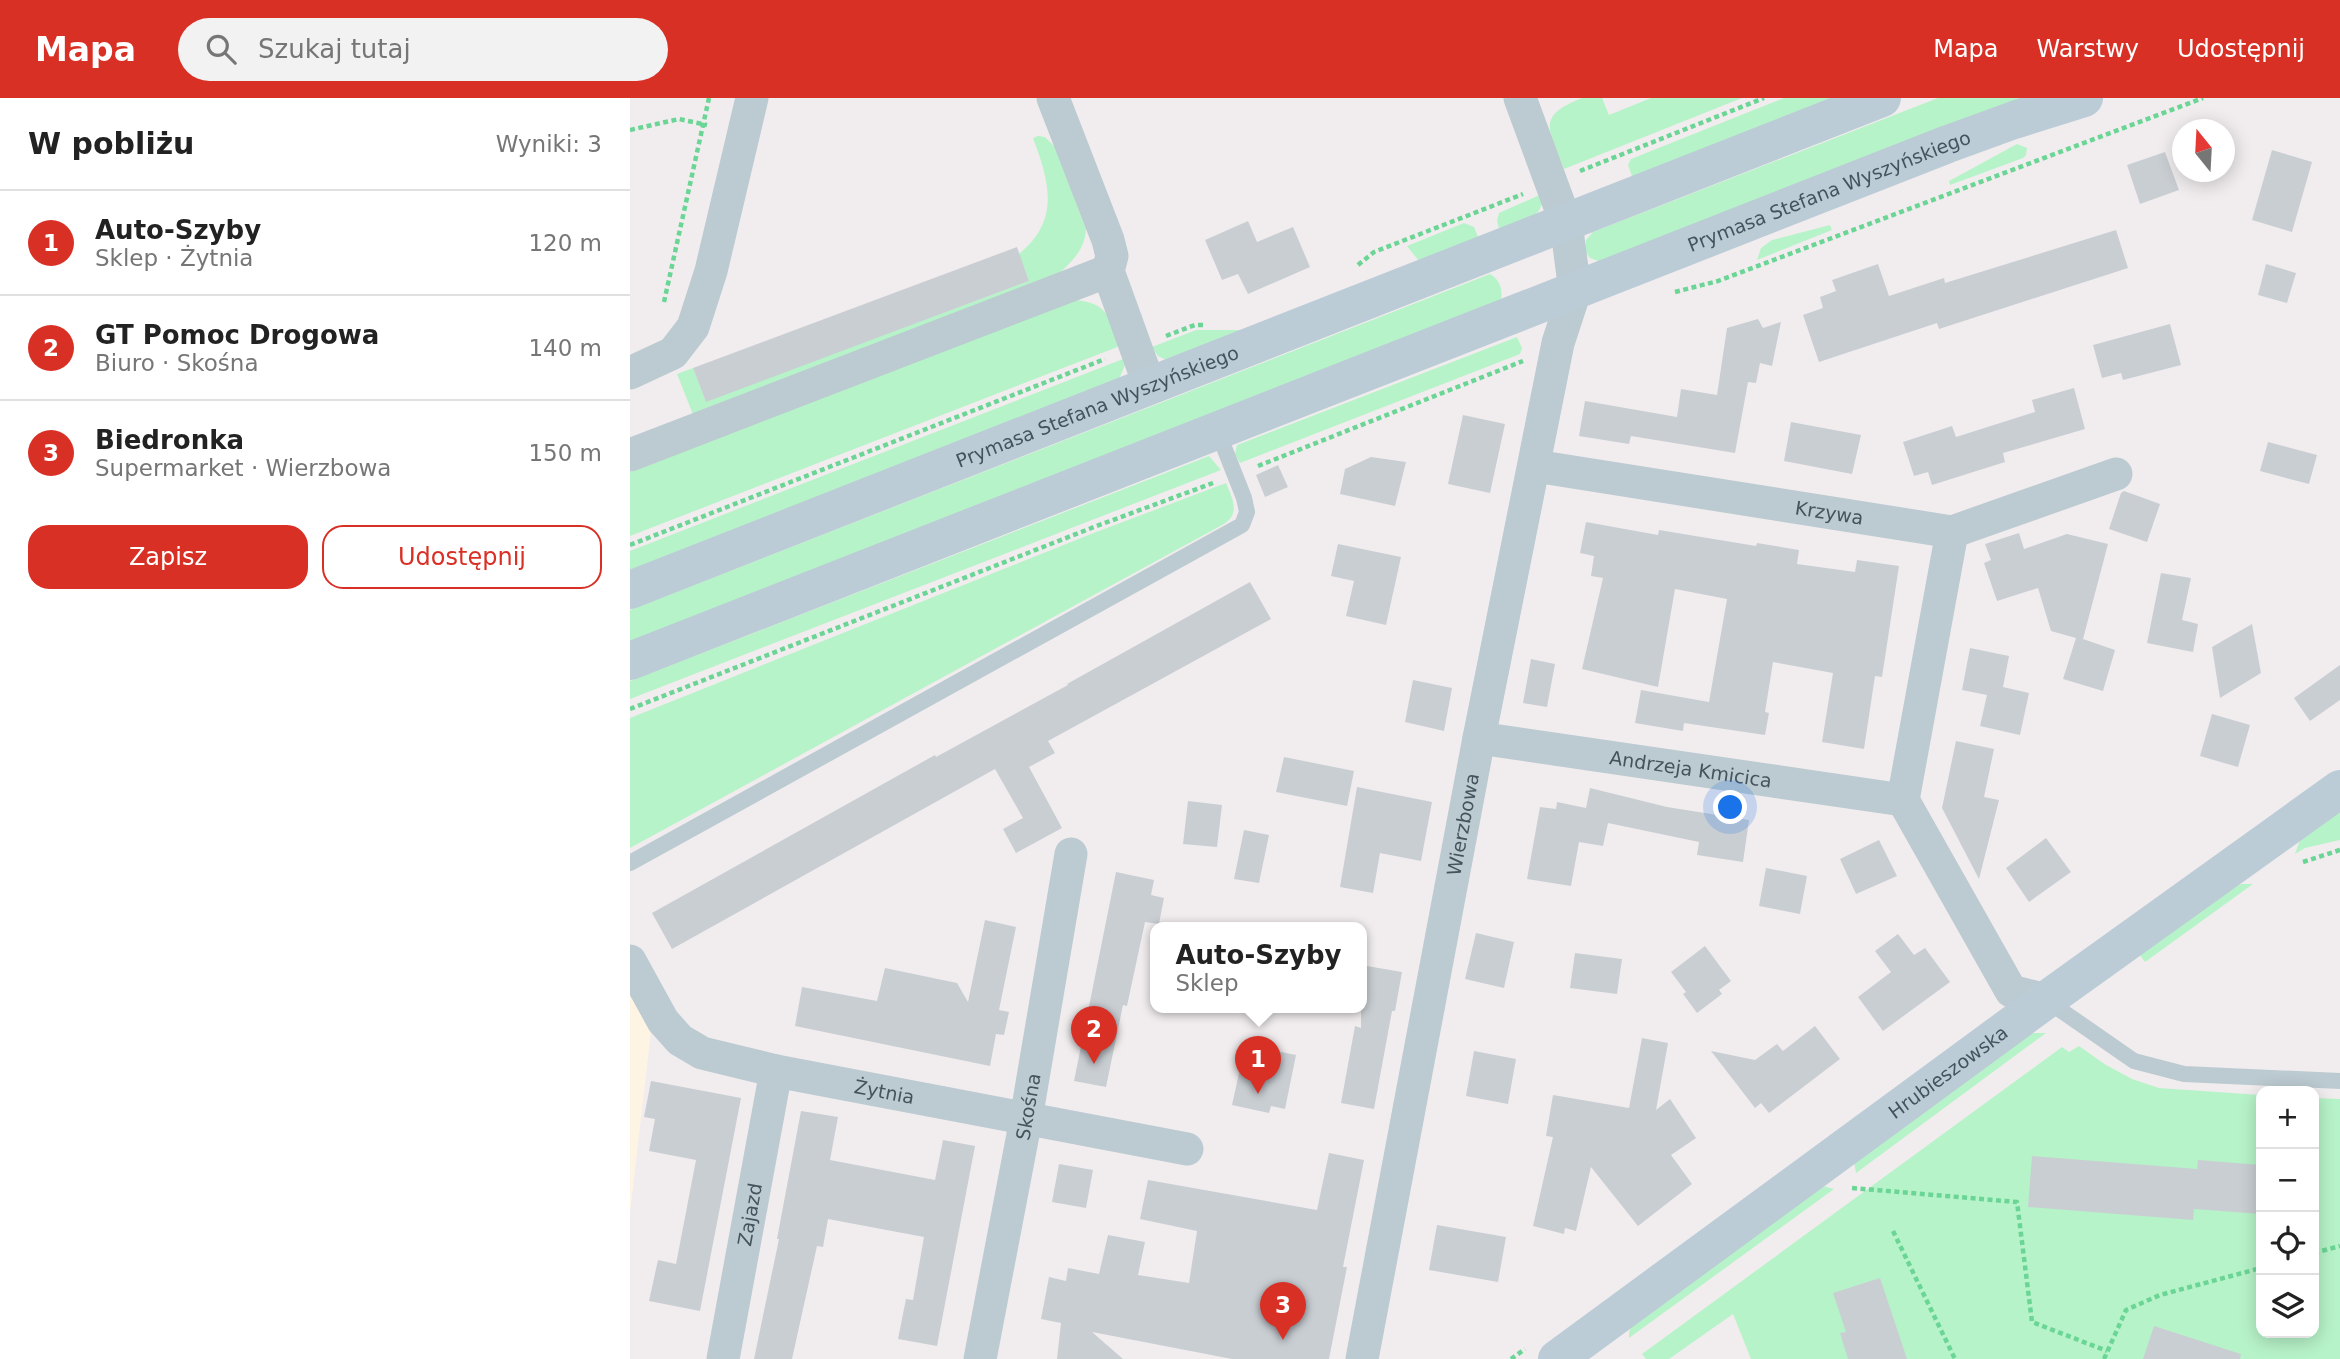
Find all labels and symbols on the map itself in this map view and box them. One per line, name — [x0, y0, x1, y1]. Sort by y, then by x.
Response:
north arrow — [2172, 119, 2235, 182]
street label: Prymasa Stefana Wyszyńskiego — [1685, 126, 1973, 256]
street label: Prymasa Stefana Wyszyńskiego — [953, 341, 1242, 472]
street label: Krzywa — [1794, 496, 1865, 529]
street label: Andrzeja Kmicica — [1608, 746, 1773, 792]
street label: Wierzbowa — [1442, 771, 1483, 878]
your location — [1713, 790, 1747, 824]
pin: 2 — [1071, 1006, 1117, 1064]
street label: Hrubieszowska — [1884, 1021, 2012, 1123]
pin: 1 — [1235, 1036, 1281, 1094]
street label: Skośna — [1011, 1071, 1045, 1142]
street label: Żytnia — [853, 1075, 916, 1108]
street label: Zajazd — [733, 1181, 766, 1248]
pin: 3 — [1260, 1282, 1306, 1340]

